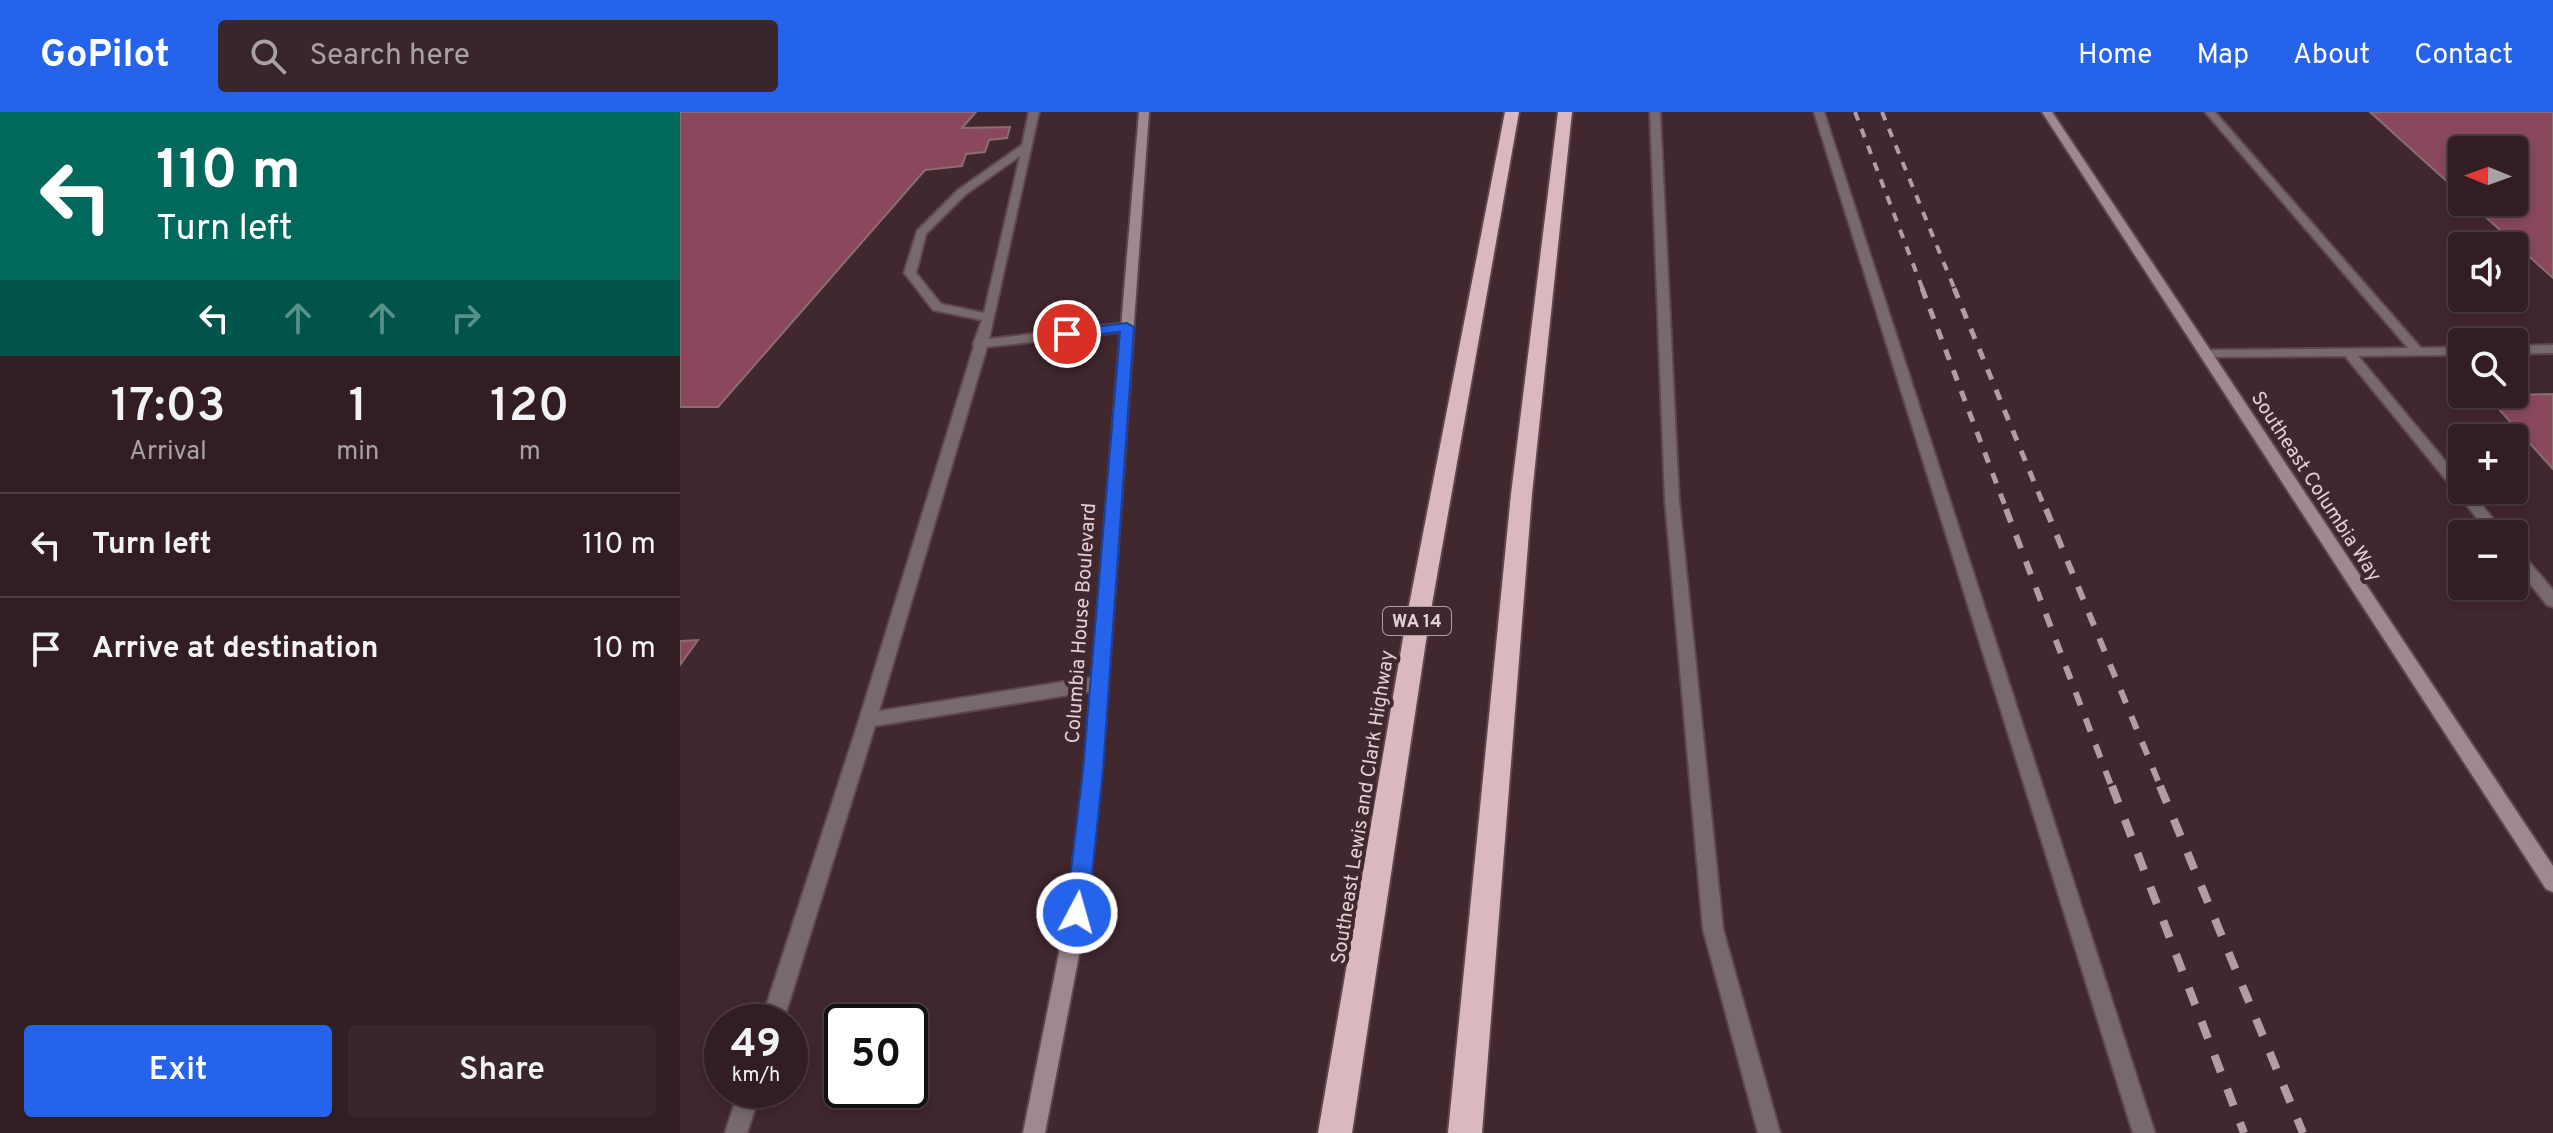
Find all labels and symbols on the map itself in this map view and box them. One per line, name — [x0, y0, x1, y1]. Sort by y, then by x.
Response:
north arrow — [2448, 136, 2528, 216]
pin — [1033, 300, 1101, 368]
street label: Southeast Columbia Way — [2244, 387, 2387, 587]
street label: Columbia House Boulevard — [1061, 502, 1103, 744]
road number: WA 14 — [1383, 607, 1451, 635]
street label: Southeast Lewis and Clark Highway — [1326, 649, 1402, 966]
position arrow — [1035, 871, 1119, 955]
speed limit sign: 50 — [824, 1004, 928, 1108]

